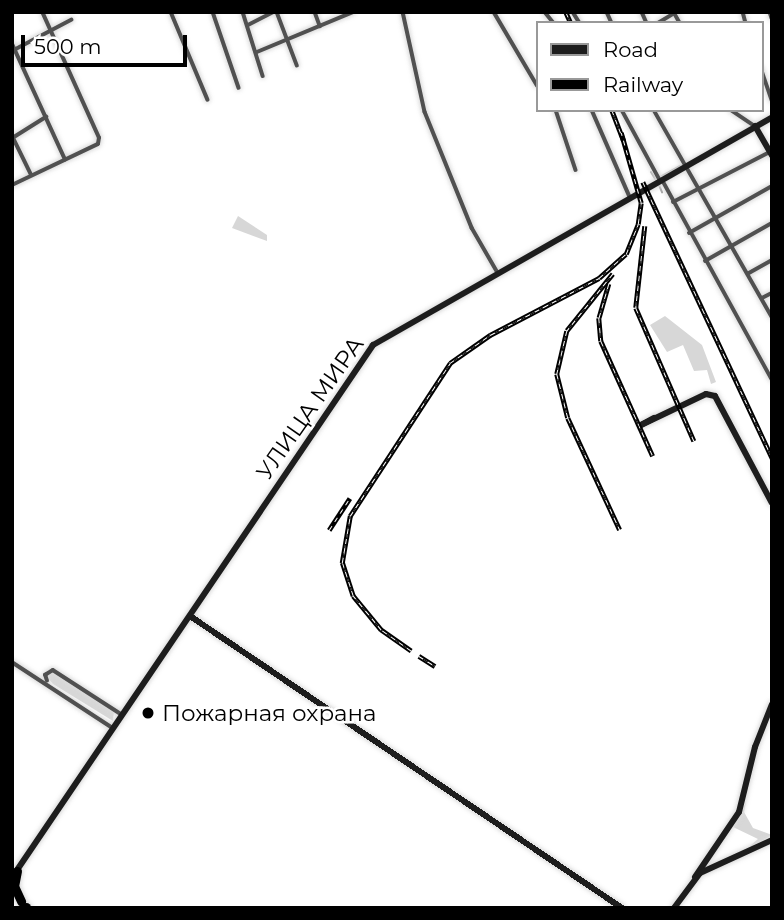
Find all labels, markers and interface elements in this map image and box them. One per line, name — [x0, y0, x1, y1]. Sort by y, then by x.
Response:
scale bar — [24, 21, 191, 65]
legend — [536, 21, 763, 112]
text: 500 m — [34, 34, 101, 59]
text: Road — [603, 37, 658, 62]
text: Railway — [603, 72, 683, 97]
street label: УЛИЦА МИРА — [251, 331, 369, 485]
place label: Пожарная охрана — [162, 699, 376, 727]
marker: Пожарная охрана — [140, 705, 156, 721]

